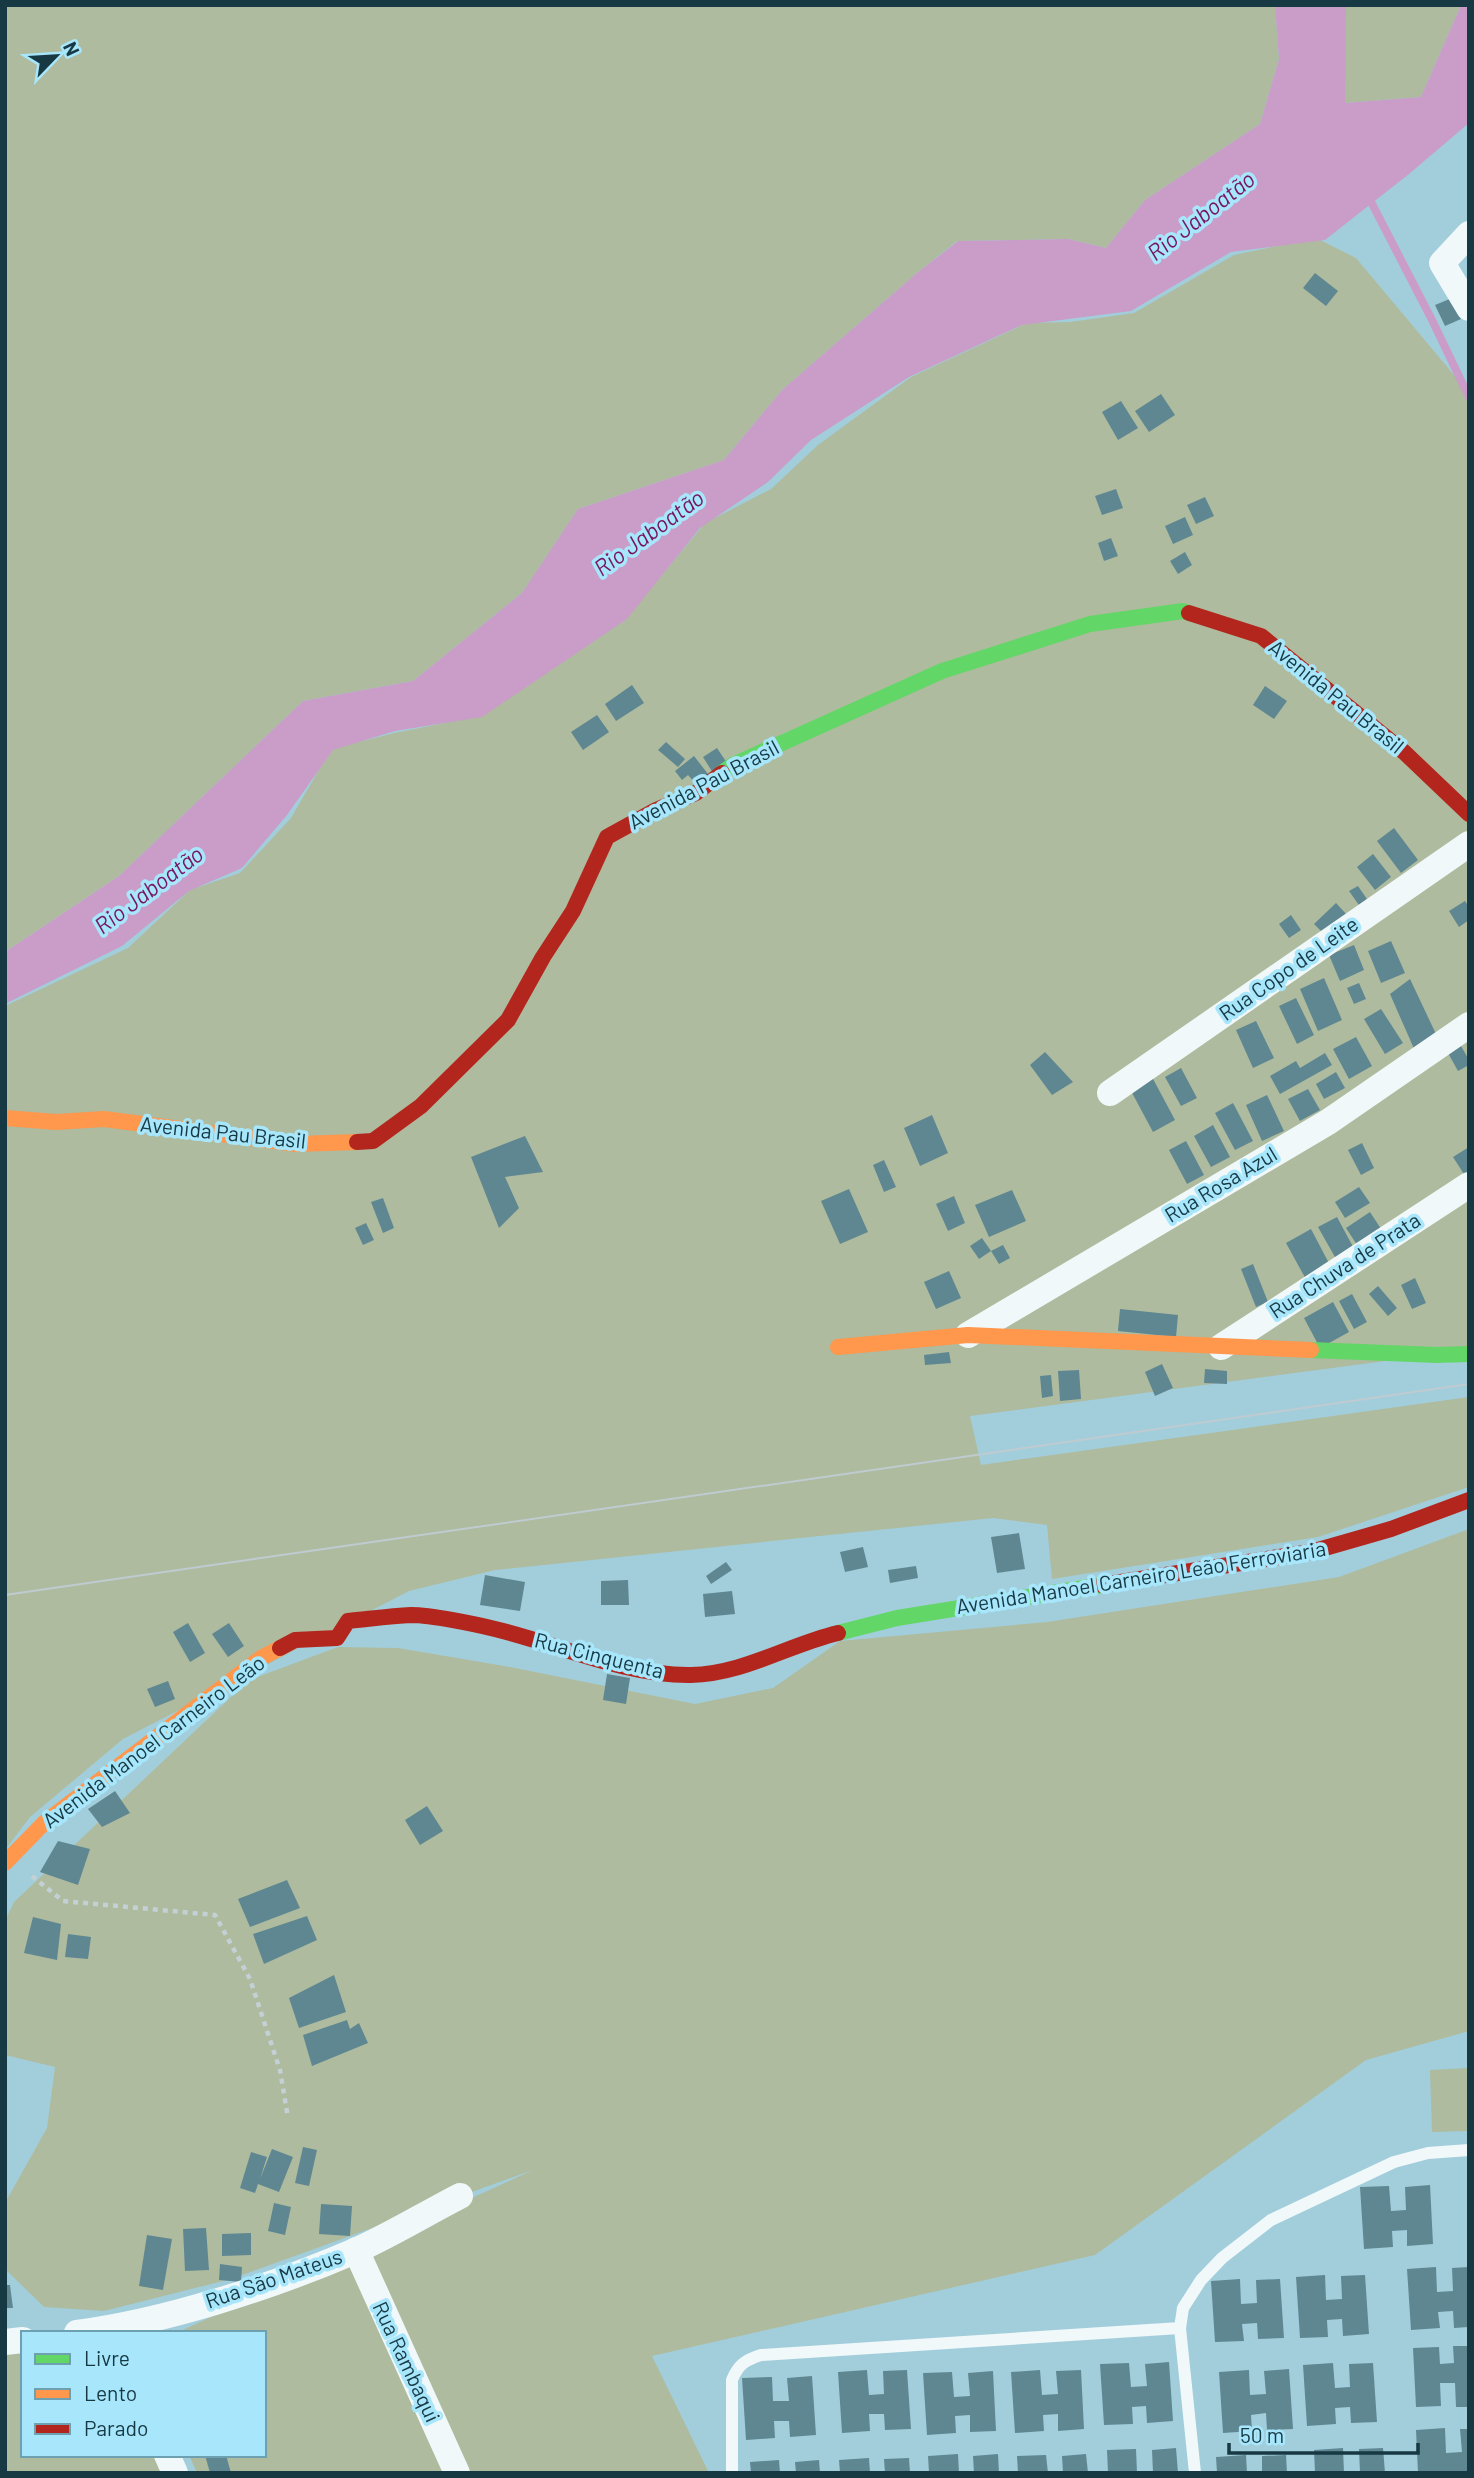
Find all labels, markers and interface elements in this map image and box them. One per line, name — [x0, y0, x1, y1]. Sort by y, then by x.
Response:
north arrow — [21, 21, 91, 91]
text: N — [59, 38, 85, 59]
water label: Rio Jaboatão — [1141, 164, 1260, 266]
water label: Rio Jaboatão — [588, 483, 709, 581]
street label: Avenida Pau Brasil — [1264, 634, 1409, 758]
street label: Avenida Pau Brasil — [624, 734, 783, 834]
water label: Rio Jaboatão — [88, 839, 208, 939]
street label: Rua Copo de Leite — [1214, 910, 1363, 1025]
street label: Avenida Pau Brasil — [139, 1110, 307, 1153]
street label: Rua Rosa Azul — [1160, 1140, 1281, 1227]
street label: Rua Chuva de Prata — [1264, 1207, 1424, 1323]
street label: Avenida Manoel Carneiro Leão Ferroviaria — [954, 1535, 1327, 1618]
street label: Rua Cinquenta — [532, 1626, 667, 1683]
street label: Avenida Manoel Carneiro Leão — [37, 1649, 269, 1832]
street label: Rua São Mateus — [202, 2242, 345, 2313]
street label: Rua Rambaqui — [368, 2297, 446, 2426]
legend — [21, 2331, 266, 2457]
text: Livre — [84, 2345, 130, 2370]
text: Lento — [84, 2380, 137, 2405]
scale bar — [1229, 2412, 1418, 2456]
text: Parado — [84, 2415, 148, 2440]
text: 50 m — [1240, 2422, 1284, 2447]

